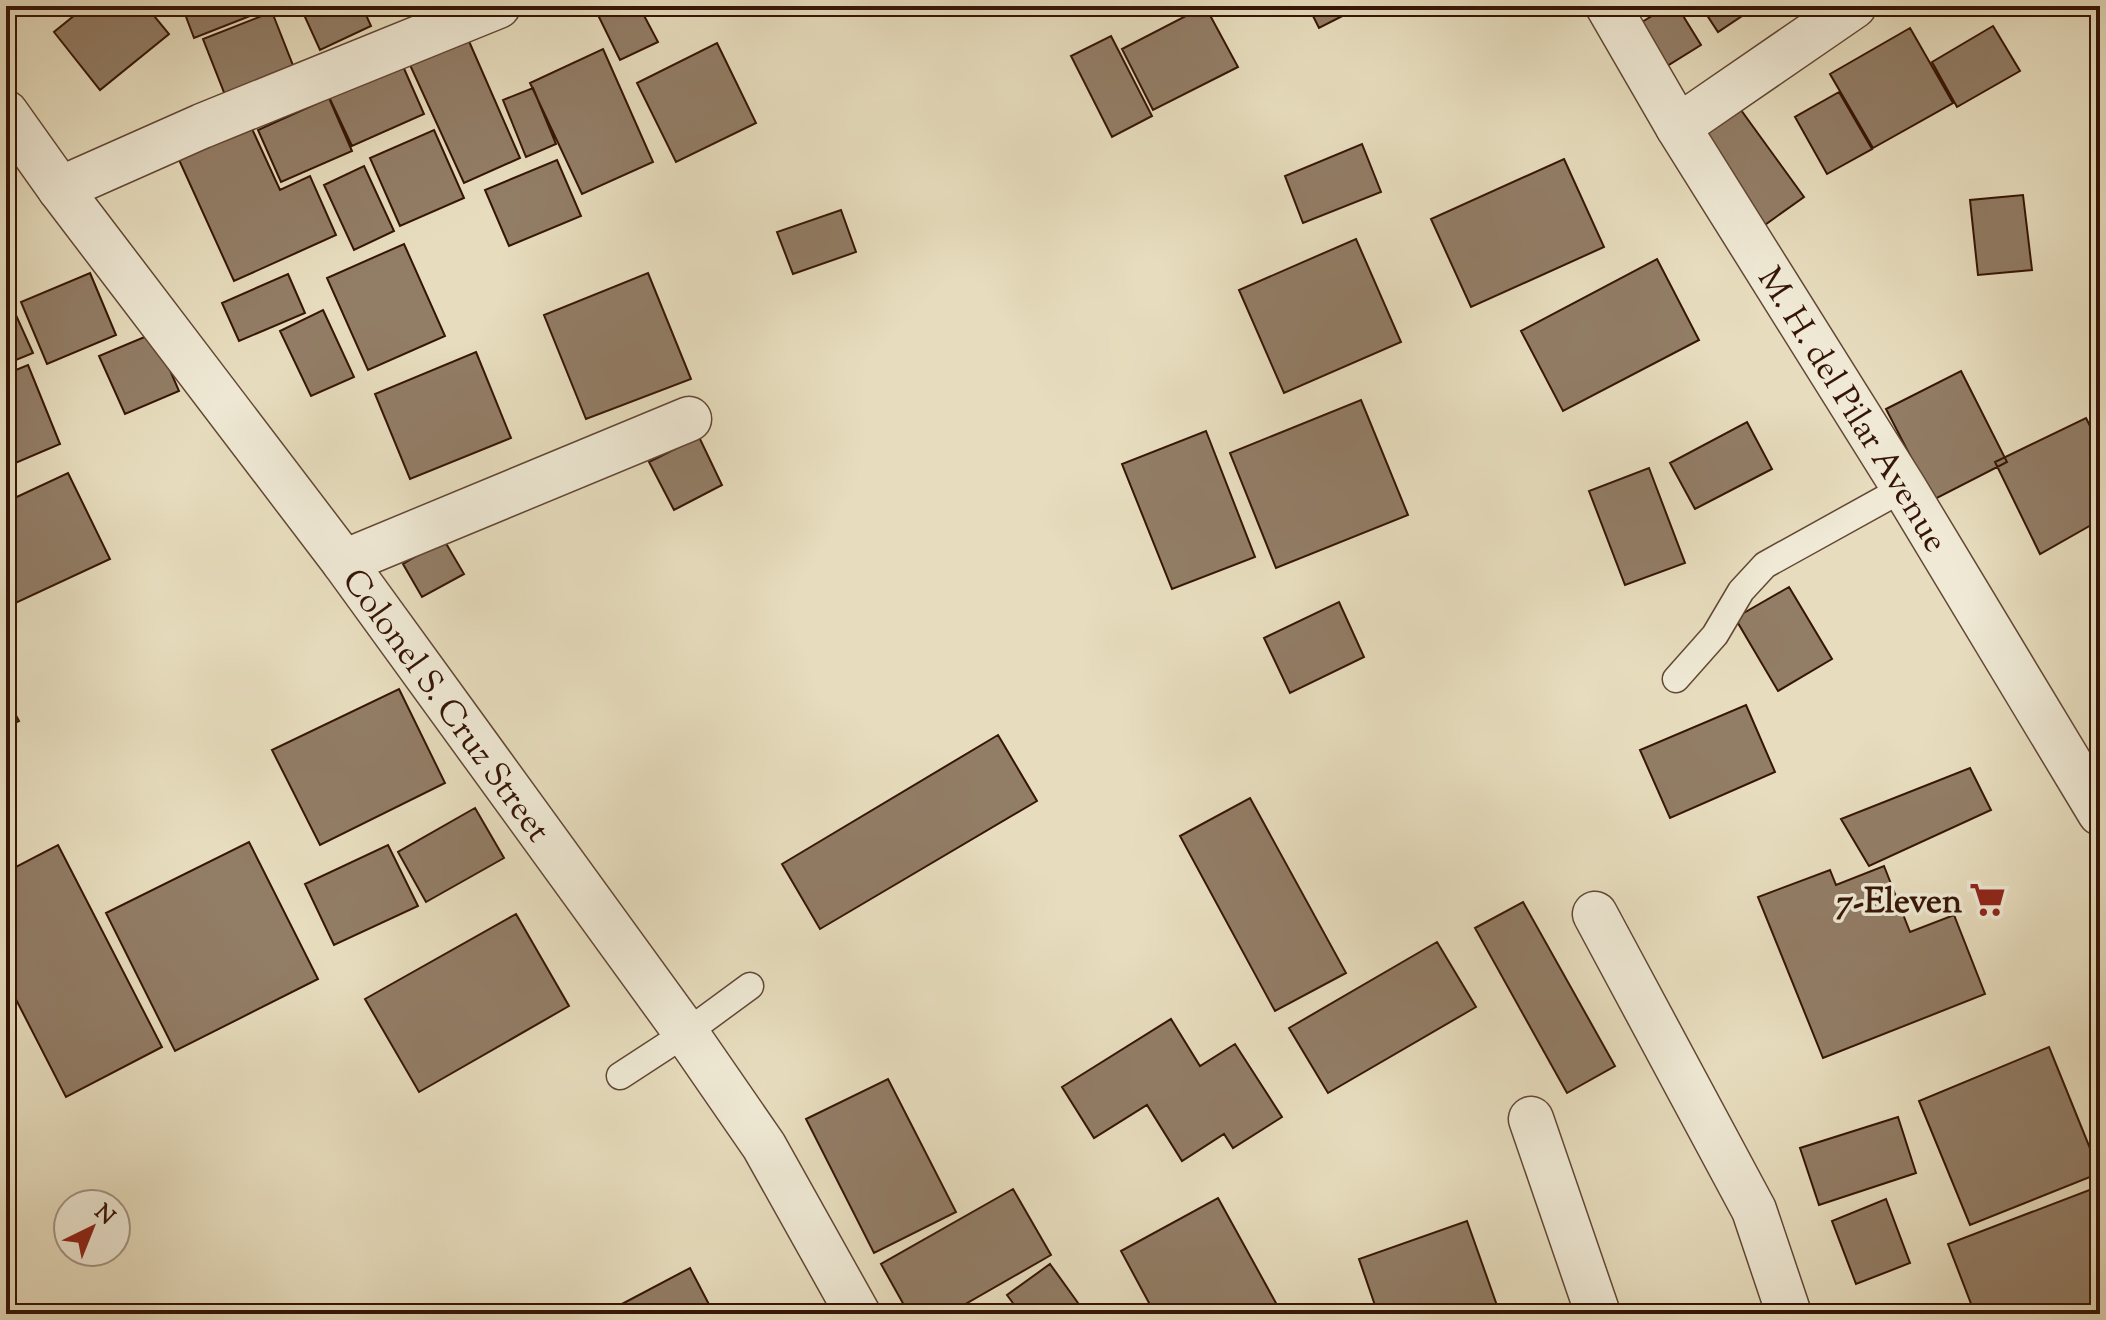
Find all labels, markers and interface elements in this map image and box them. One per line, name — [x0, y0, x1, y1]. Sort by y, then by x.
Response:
street label: M. H. del Pilar Avenue — [1744, 258, 1958, 563]
street label: Colonel S. Cruz Street — [329, 560, 561, 854]
place label: 7-Eleven — [1836, 879, 1962, 928]
supermarket icon: 7-Eleven — [1969, 881, 2007, 919]
north arrow — [52, 1188, 132, 1268]
text: N — [86, 1198, 121, 1234]

